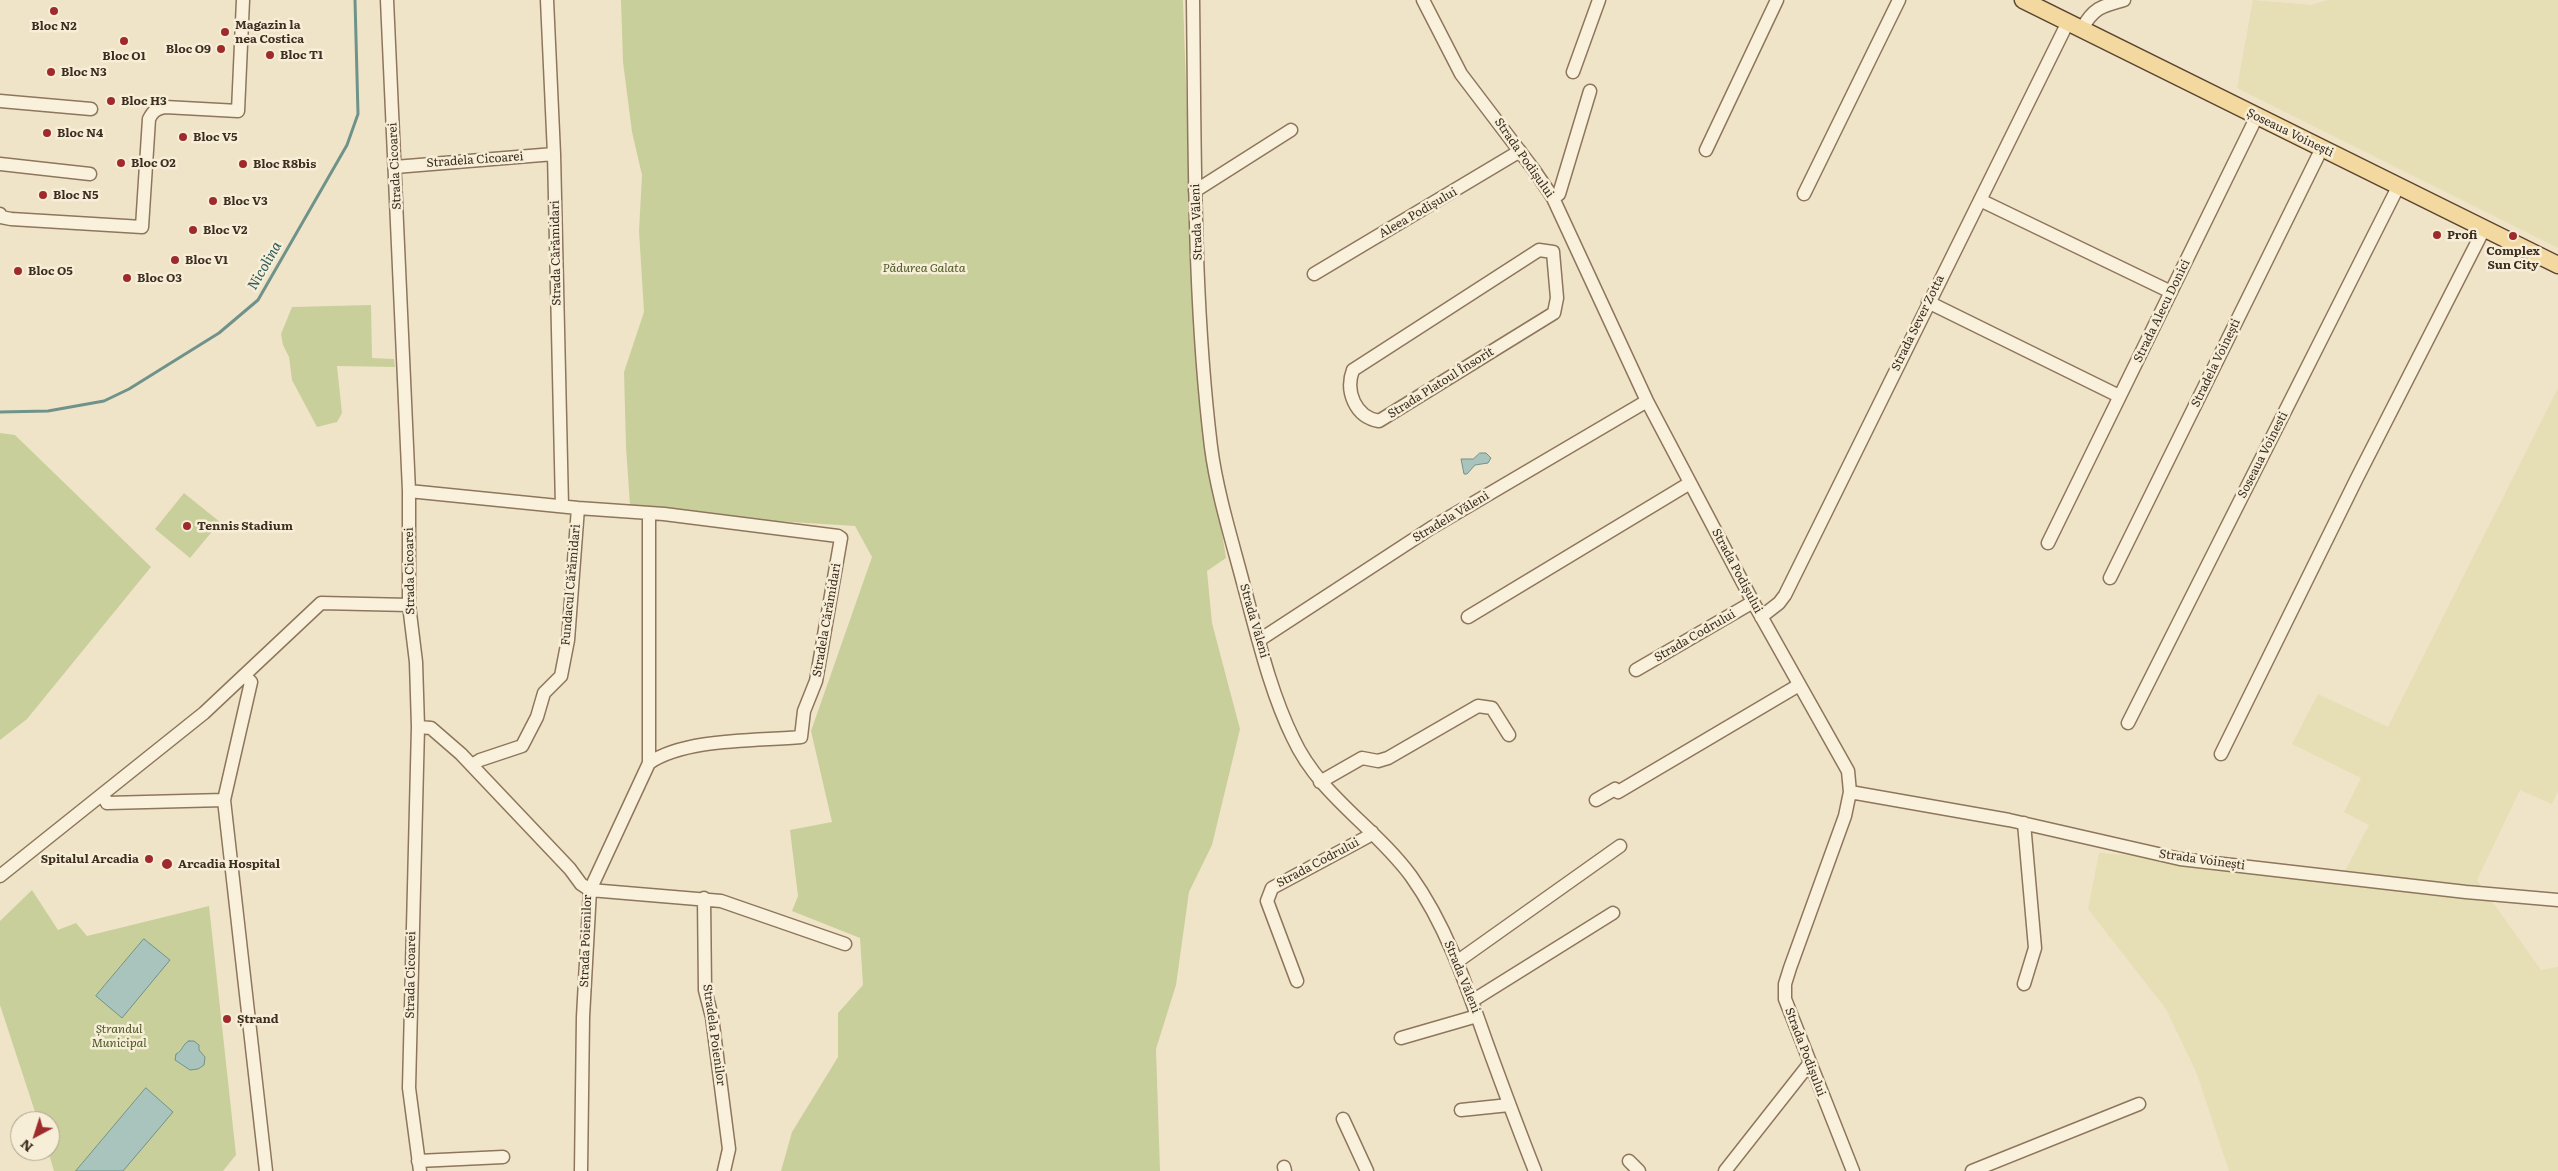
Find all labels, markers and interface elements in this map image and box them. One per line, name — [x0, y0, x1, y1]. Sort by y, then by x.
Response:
marker: Bloc N2 — [48, 5, 60, 17]
place label: Magazin la nea Costica — [235, 18, 304, 46]
place label: Bloc N2 — [31, 19, 77, 33]
marker: Magazin la nea Costica — [219, 26, 231, 38]
marker: Bloc O1 — [118, 35, 130, 47]
place label: Bloc O9 — [166, 42, 211, 56]
marker: Bloc O9 — [215, 43, 227, 55]
place label: Bloc T1 — [280, 48, 323, 62]
place label: Bloc O1 — [102, 49, 146, 63]
marker: Bloc T1 — [264, 49, 276, 61]
place label: Bloc N3 — [61, 65, 107, 79]
marker: Bloc N3 — [45, 66, 57, 78]
place label: Bloc H3 — [121, 94, 167, 108]
marker: Bloc H3 — [105, 95, 117, 107]
street label: Șoseaua Voinești — [2244, 106, 2336, 160]
street label: Strada Podișului — [1491, 115, 1557, 201]
street label: Strada Cicoarei — [386, 122, 404, 210]
place label: Bloc N4 — [57, 126, 103, 140]
marker: Bloc N4 — [41, 127, 53, 139]
place label: Bloc V5 — [193, 130, 238, 144]
marker: Bloc V5 — [177, 131, 189, 143]
street label: Stradela Cicoarei — [426, 149, 524, 171]
place label: Bloc O2 — [131, 156, 176, 170]
marker: Bloc O2 — [115, 157, 127, 169]
place label: Bloc R8bis — [253, 157, 316, 171]
marker: Bloc R8bis — [237, 158, 249, 170]
street label: Strada Văleni — [1188, 183, 1206, 261]
street label: Aleea Podișului — [1376, 185, 1460, 241]
place label: Bloc N5 — [53, 188, 99, 202]
marker: Bloc N5 — [37, 189, 49, 201]
place label: Bloc V3 — [223, 194, 268, 208]
marker: Bloc V3 — [207, 195, 219, 207]
street label: Strada Cărămidari — [548, 200, 564, 306]
place label: Bloc V2 — [203, 223, 248, 237]
marker: Bloc V2 — [187, 224, 199, 236]
place label: Profi — [2447, 228, 2477, 242]
marker: Profi — [2431, 229, 2443, 241]
marker: Complex Sun City — [2507, 230, 2519, 242]
water label: Nicolina — [244, 239, 286, 293]
place label: Complex Sun City — [2486, 244, 2540, 272]
place label: Bloc V1 — [185, 253, 228, 267]
marker: Bloc V1 — [169, 254, 181, 266]
street label: Strada Alecu Donici — [2131, 257, 2193, 365]
park label: Pădurea Galata — [882, 261, 966, 275]
place label: Bloc O5 — [28, 264, 73, 278]
marker: Bloc O5 — [12, 265, 24, 277]
place label: Bloc O3 — [137, 271, 182, 285]
marker: Bloc O3 — [121, 272, 133, 284]
street label: Strada Sever Zotta — [1889, 273, 1947, 373]
street label: Stradela Voinești — [2188, 316, 2244, 410]
street label: Strada Platoul Însorit — [1385, 344, 1497, 422]
street label: Soseaua Voinesti — [2235, 409, 2291, 501]
street label: Stradela Văleni — [1410, 489, 1492, 545]
place label: Tennis Stadium — [197, 519, 293, 533]
marker: Tennis Stadium — [181, 520, 193, 532]
street label: Fundacul Cărămidari — [559, 524, 583, 646]
street label: Strada Podișului — [1709, 526, 1765, 616]
street label: Strada Cicoarei — [402, 527, 418, 615]
street label: Stradela Cărămidari — [810, 562, 844, 678]
street label: Strada Văleni — [1237, 582, 1271, 660]
street label: Strada Codrului — [1652, 607, 1738, 665]
street label: Strada Codrului — [1274, 835, 1362, 891]
street label: Strada Voinești — [2158, 847, 2246, 873]
place label: Spitalul Arcadia — [41, 852, 139, 866]
marker: Spitalul Arcadia — [143, 853, 155, 865]
marker: Arcadia Hospital — [160, 857, 174, 871]
place label: Arcadia Hospital — [178, 857, 280, 871]
street label: Strada Poienilor — [577, 894, 595, 988]
street label: Strada Cicoarei — [403, 931, 419, 1019]
street label: Strada Văleni — [1441, 939, 1483, 1015]
street label: Stradela Poienilor — [700, 983, 728, 1087]
street label: Strada Podișului — [1781, 1006, 1829, 1098]
place label: Ștrand — [237, 1012, 279, 1026]
marker: Ștrand — [221, 1013, 233, 1025]
park label: Ștrandul Municipal — [91, 1022, 147, 1050]
north arrow — [10, 1111, 60, 1161]
text: N — [15, 1135, 37, 1158]

